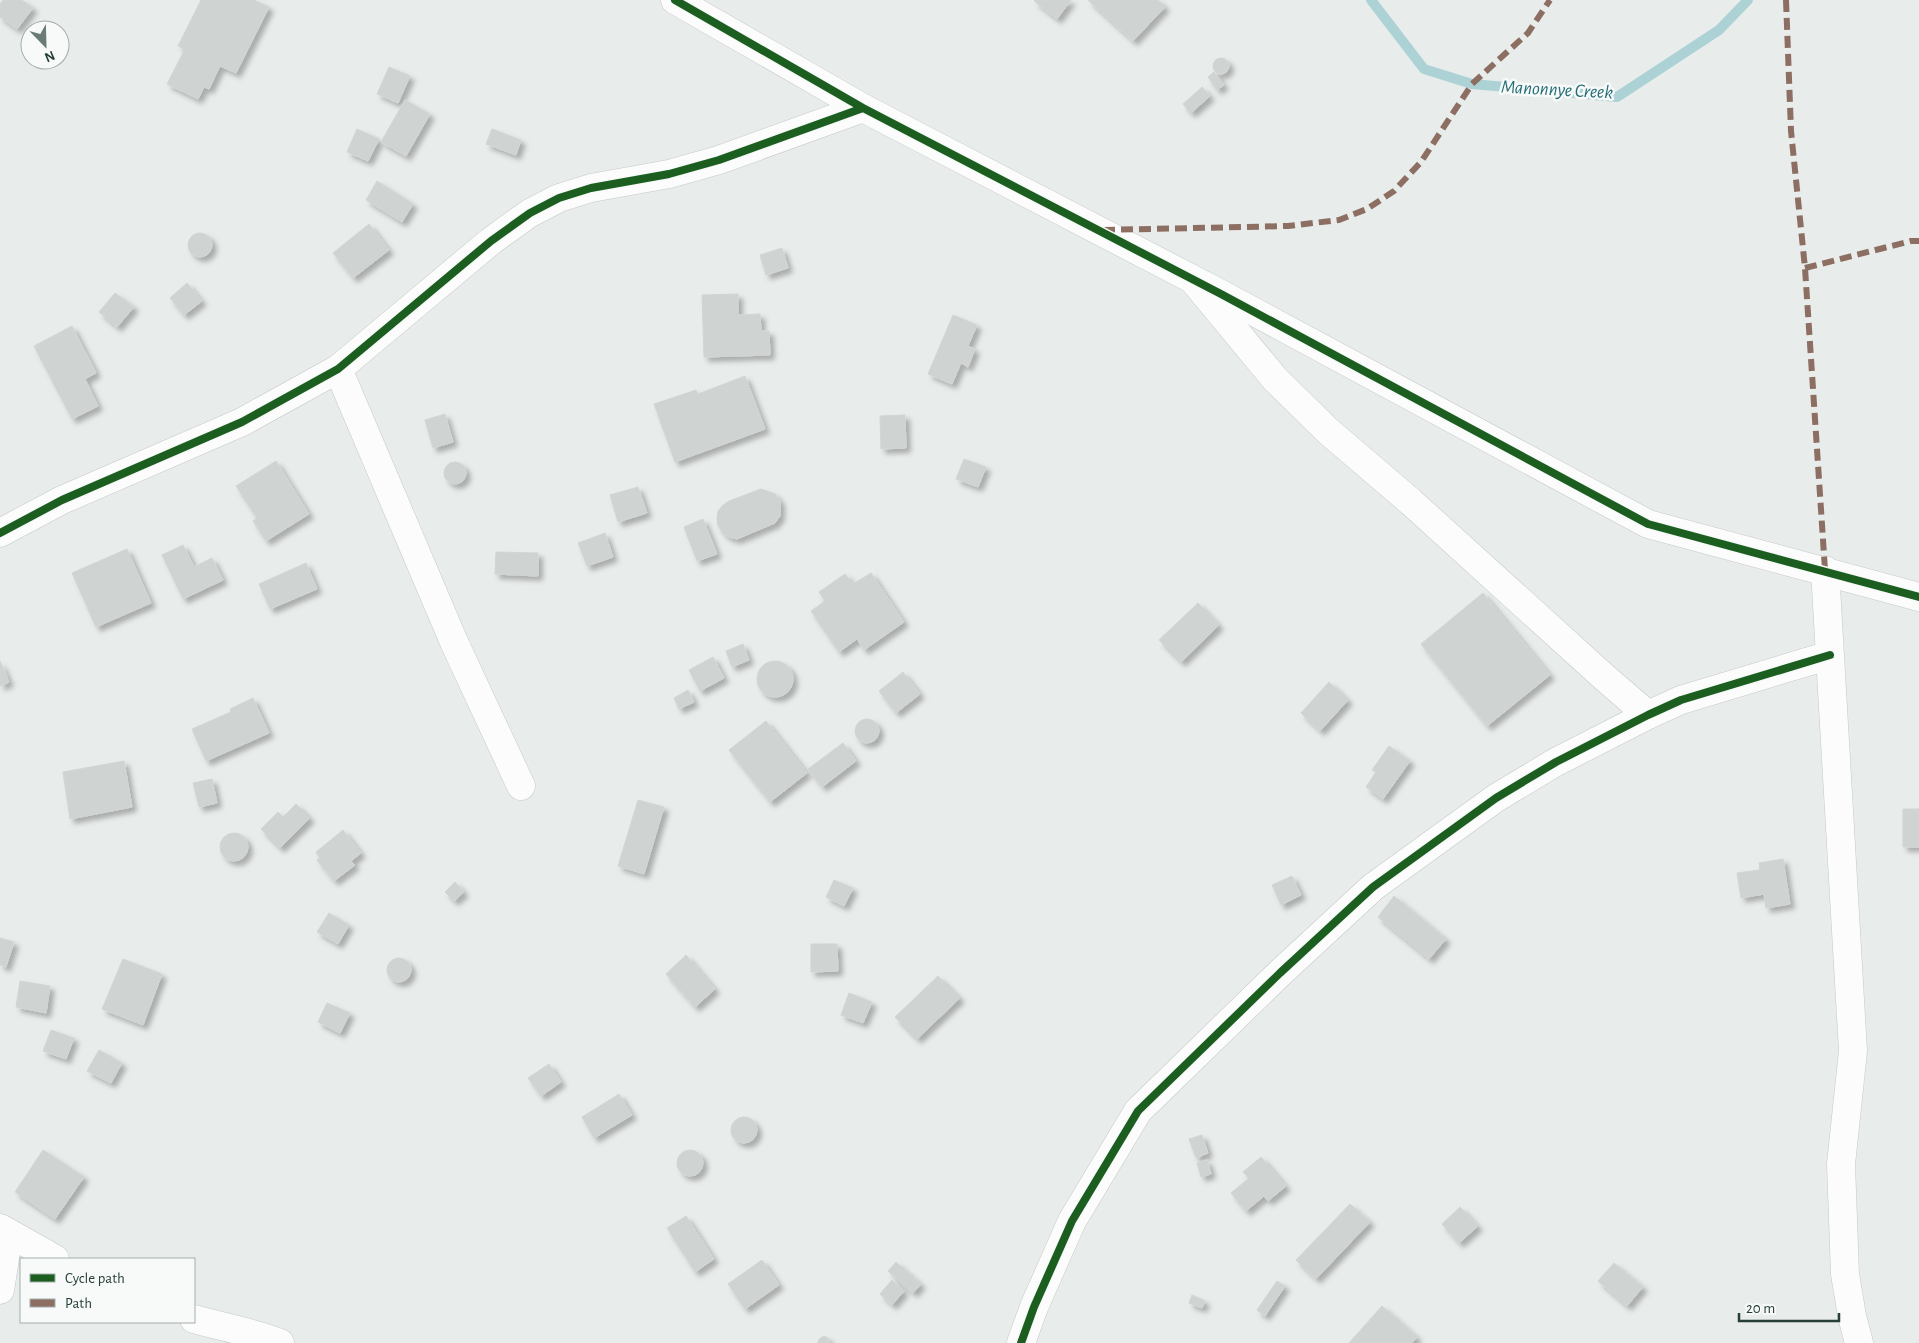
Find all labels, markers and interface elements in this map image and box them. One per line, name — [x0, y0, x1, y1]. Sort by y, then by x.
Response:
north arrow — [20, 20, 70, 70]
text: N — [42, 48, 57, 64]
water label: Manonnye Creek — [1500, 78, 1614, 102]
legend — [20, 1258, 195, 1323]
text: Cycle path — [65, 1271, 125, 1286]
scale bar — [1739, 1290, 1839, 1322]
text: Path — [65, 1296, 92, 1311]
text: 20 m — [1746, 1301, 1775, 1316]

